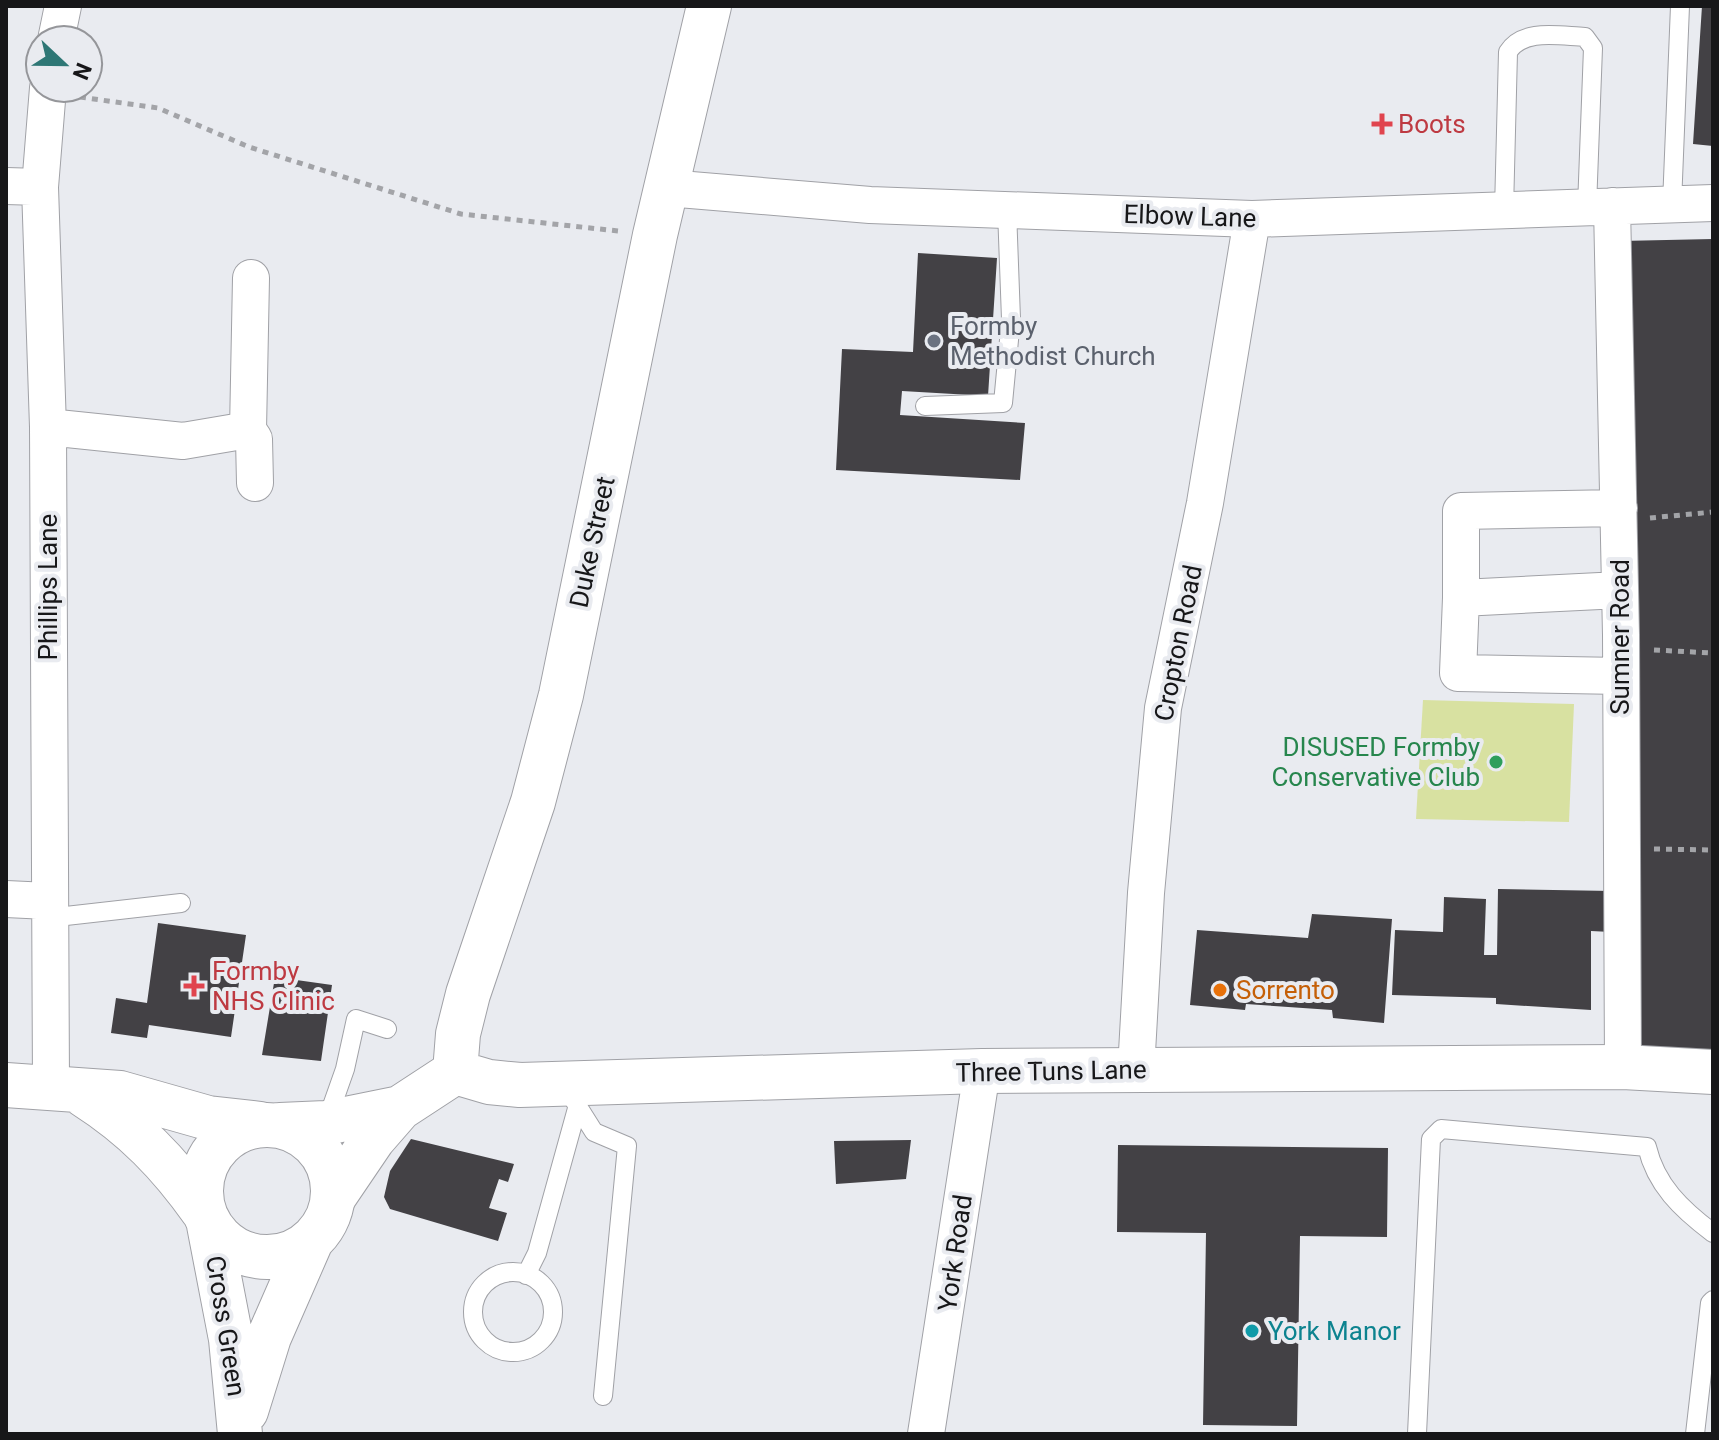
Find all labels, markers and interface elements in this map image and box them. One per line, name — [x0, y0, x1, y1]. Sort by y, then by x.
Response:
north arrow — [24, 24, 104, 104]
text: N — [68, 59, 97, 83]
place label: Boots — [1398, 109, 1466, 139]
marker: Boots — [1373, 115, 1391, 133]
street label: Elbow Lane — [1123, 199, 1257, 233]
place label: Formby Methodist Church — [950, 311, 1156, 371]
marker: Formby Methodist Church — [925, 332, 943, 350]
street label: Duke Street — [563, 474, 621, 610]
street label: Phillips Lane — [33, 514, 63, 660]
street label: Sumner Road — [1605, 559, 1635, 715]
street label: Cropton Road — [1148, 562, 1208, 724]
place label: DISUSED Formby Conservative Club — [1271, 732, 1480, 792]
marker: DISUSED Formby Conservative Club — [1487, 753, 1505, 771]
place label: Formby NHS Clinic — [212, 956, 335, 1016]
marker: Formby NHS Clinic — [183, 975, 205, 997]
place label: Sorrento — [1236, 975, 1335, 1005]
marker: Sorrento — [1211, 981, 1229, 999]
street label: Three Tuns Lane — [955, 1054, 1147, 1088]
street label: York Road — [932, 1193, 978, 1313]
street label: Cross Green — [200, 1254, 252, 1398]
place label: York Manor — [1268, 1316, 1401, 1346]
marker: York Manor — [1243, 1322, 1261, 1340]

